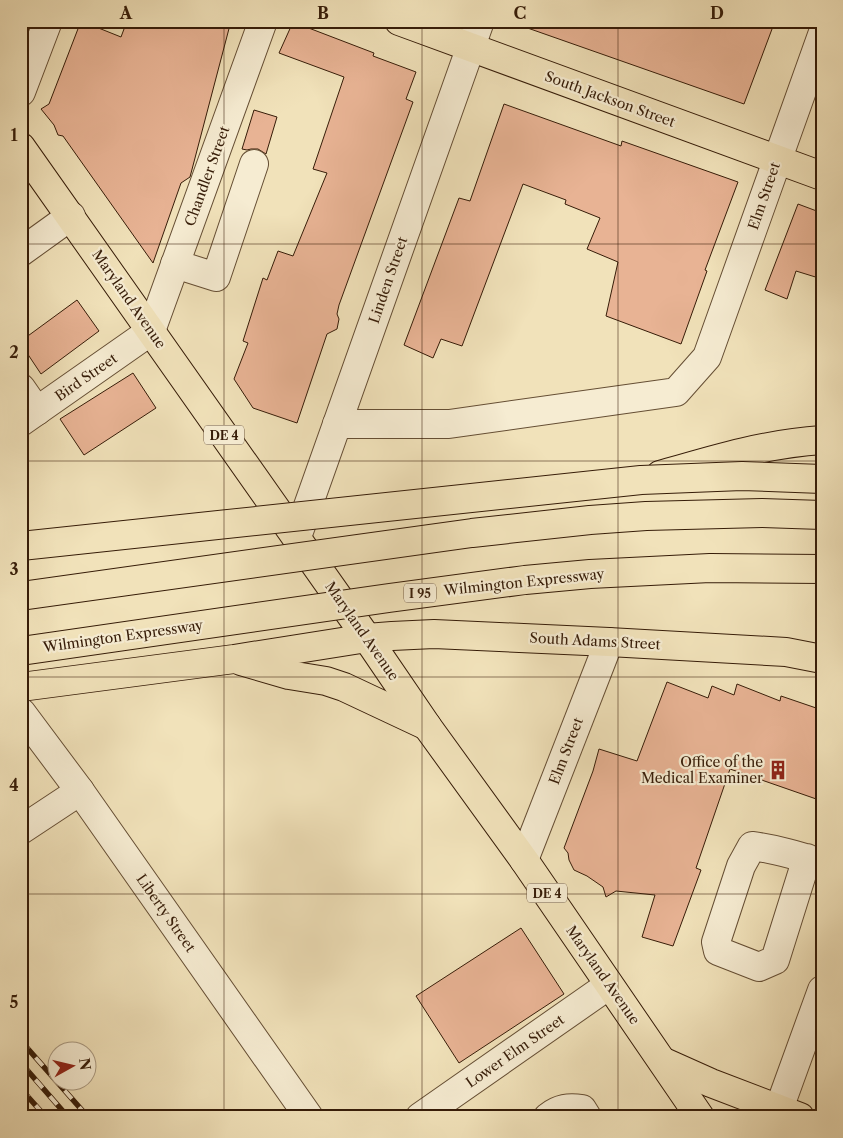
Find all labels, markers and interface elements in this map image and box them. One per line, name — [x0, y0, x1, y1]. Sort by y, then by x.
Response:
text: A — [119, 3, 133, 23]
text: B — [317, 3, 329, 23]
text: C — [514, 3, 526, 23]
text: D — [710, 3, 724, 23]
street label: South Jackson Street — [542, 67, 678, 131]
street label: Chandler Street — [181, 123, 233, 229]
text: 1 — [10, 125, 18, 145]
street label: Elm Street — [744, 160, 784, 232]
street label: Linden Street — [365, 234, 411, 326]
street label: Maryland Avenue — [88, 246, 170, 352]
text: 2 — [9, 342, 19, 362]
street label: Bird Street — [51, 349, 121, 405]
road number: DE 4 — [204, 426, 244, 444]
text: 3 — [9, 559, 19, 579]
street label: Wilmington Expressway — [442, 565, 605, 599]
street label: Maryland Avenue — [321, 578, 403, 684]
road number: I 95 — [404, 584, 436, 602]
street label: Wilmington Expressway — [41, 616, 204, 656]
street label: South Adams Street — [529, 629, 661, 653]
street label: Elm Street — [545, 715, 587, 787]
place label: Office of the Medical Examiner — [641, 753, 763, 787]
building icon: Office of the Medical Examiner — [767, 759, 789, 781]
text: 4 — [9, 775, 19, 795]
street label: Liberty Street — [132, 870, 200, 956]
road number: DE 4 — [527, 884, 567, 902]
street label: Maryland Avenue — [562, 922, 644, 1028]
text: 5 — [10, 992, 19, 1012]
street label: Lower Elm Street — [462, 1010, 568, 1092]
north arrow — [48, 1040, 98, 1090]
text: N — [75, 1057, 95, 1071]

